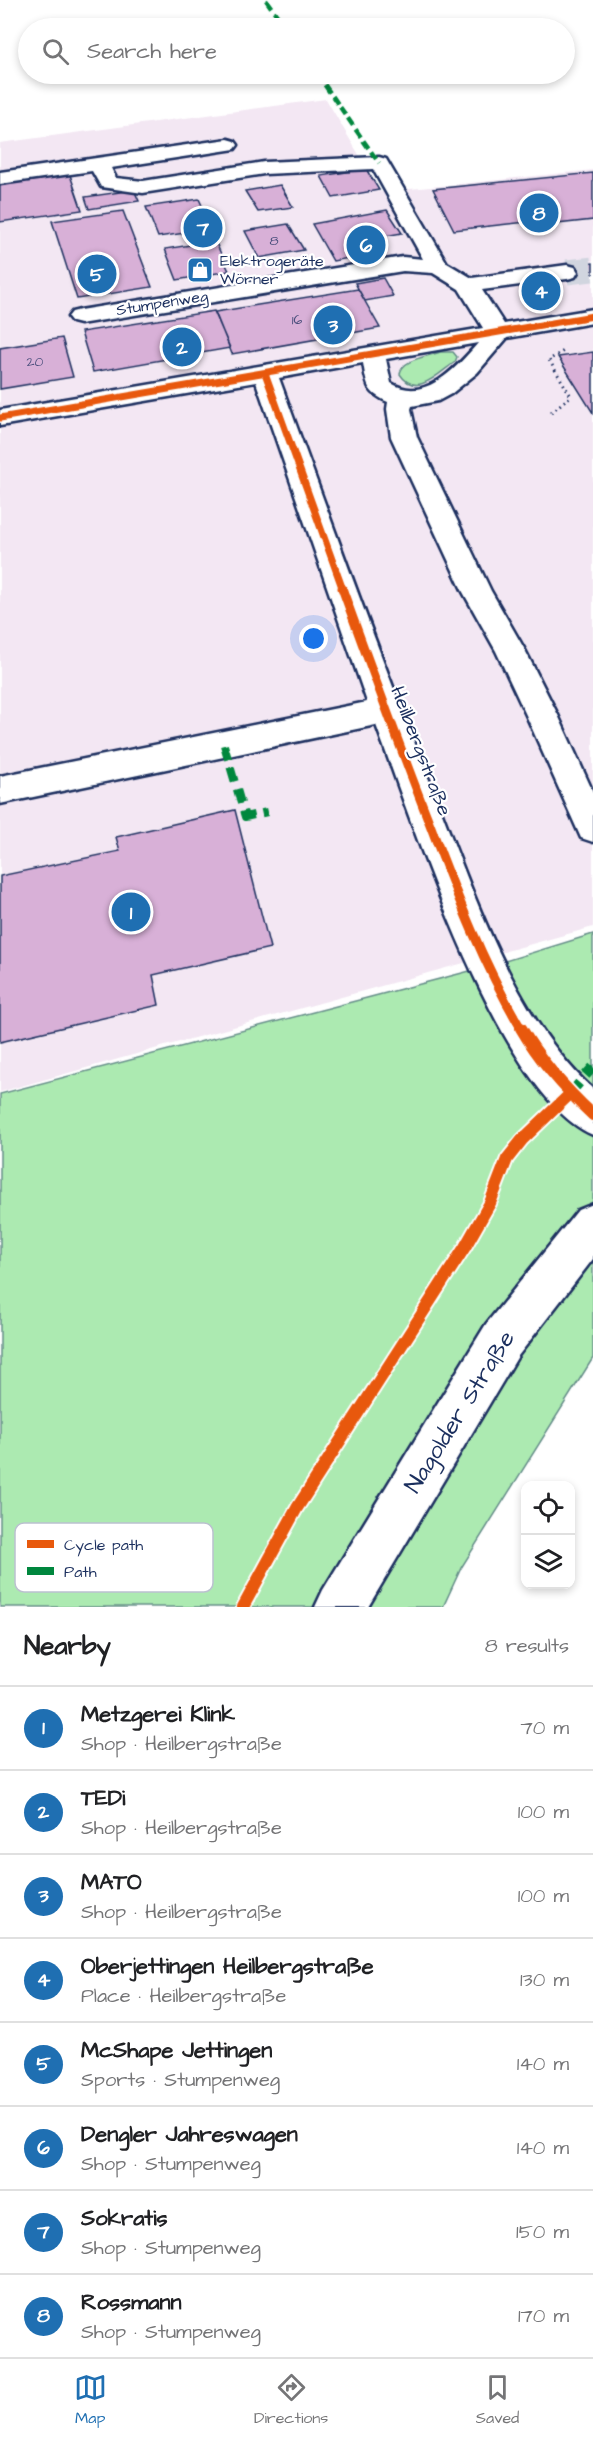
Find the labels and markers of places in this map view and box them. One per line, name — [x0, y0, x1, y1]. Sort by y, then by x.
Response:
pin: 8 — [520, 190, 558, 236]
pin: 7 — [184, 206, 222, 250]
pin: 6 — [346, 222, 386, 268]
place label: Elektrogeräte Wörner — [220, 250, 324, 290]
pin: 5 — [78, 252, 116, 296]
shop icon: Elektrogeräte Wörner — [185, 255, 215, 285]
pin: 4 — [522, 268, 560, 314]
pin: 3 — [314, 302, 352, 348]
pin: 2 — [162, 324, 201, 370]
pin: 1 — [112, 890, 150, 934]

